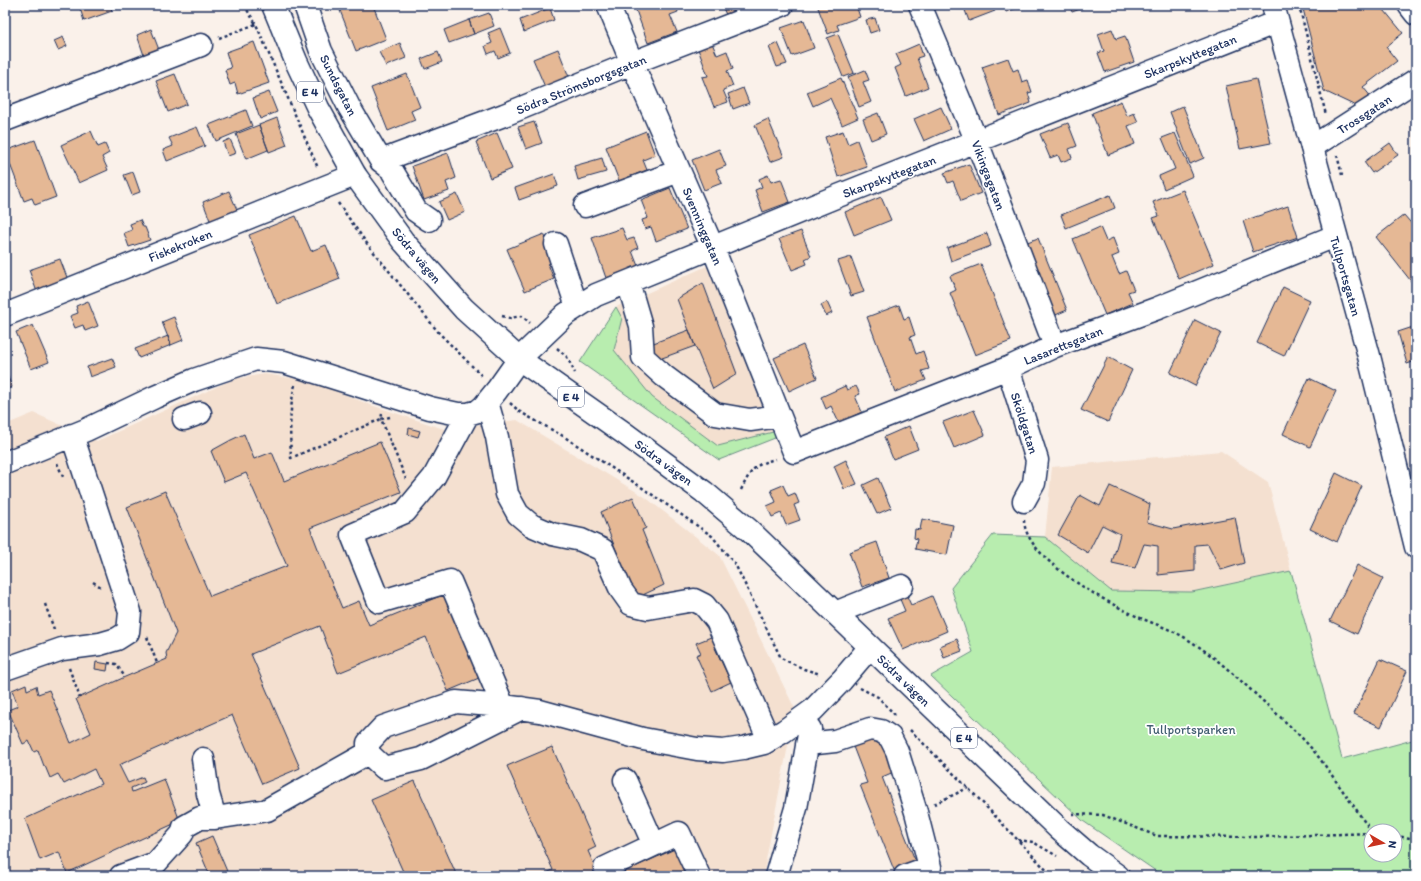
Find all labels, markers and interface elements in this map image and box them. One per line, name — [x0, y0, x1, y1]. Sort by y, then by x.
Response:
street label: Skarpskyttegatan — [1142, 31, 1239, 82]
street label: Södra Strömsborgsgatan — [514, 51, 649, 117]
street label: Sundsgatan — [317, 52, 361, 119]
road number: E 4 — [297, 82, 323, 102]
street label: Trossgatan — [1334, 91, 1395, 138]
street label: Vikingagatan — [968, 138, 1009, 213]
street label: Skarpskyttegatan — [840, 152, 938, 201]
street label: Svenninggatan — [679, 185, 726, 267]
street label: Södra vägen — [389, 224, 444, 286]
street label: Fiskekroken — [146, 226, 215, 265]
street label: Tullportsgatan — [1327, 234, 1364, 319]
street label: Lasarettsgatan — [1021, 323, 1105, 368]
road number: E 4 — [558, 387, 584, 407]
street label: Sköldgatan — [1008, 391, 1042, 456]
street label: Södra vägen — [632, 436, 696, 489]
street label: Södra vägen — [874, 651, 933, 710]
park label: Tullportsparken — [1146, 722, 1236, 737]
road number: E 4 — [951, 728, 977, 748]
north arrow — [1363, 823, 1403, 863]
text: N — [1385, 840, 1399, 849]

